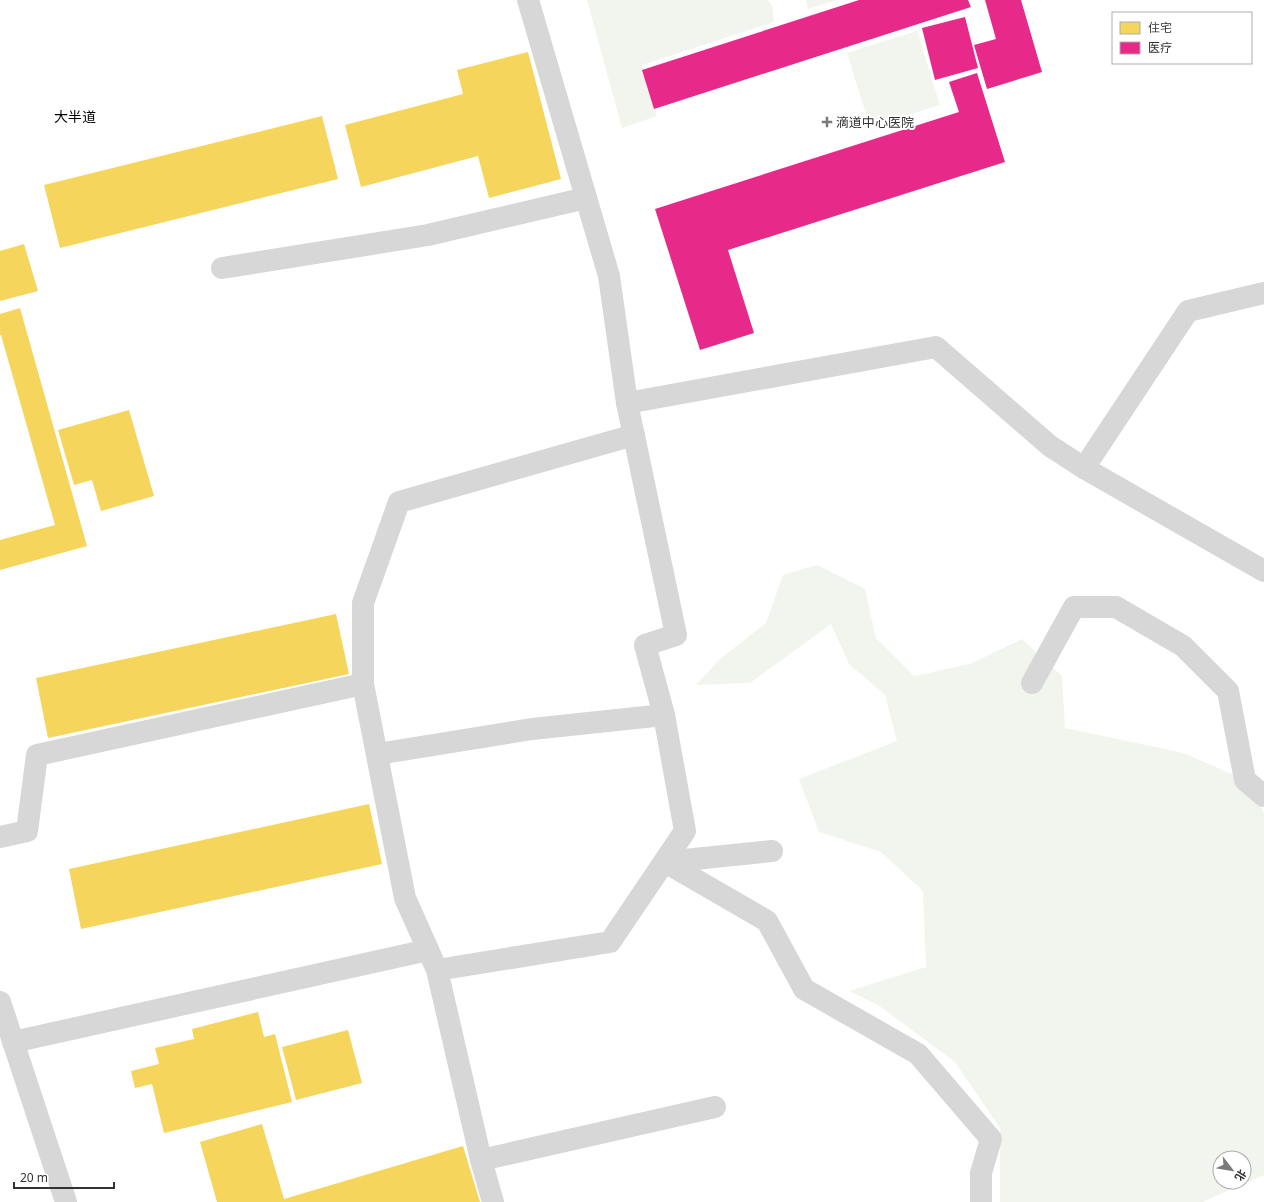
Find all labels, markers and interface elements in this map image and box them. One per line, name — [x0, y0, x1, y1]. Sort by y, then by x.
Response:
legend — [1112, 12, 1252, 64]
text: 住宅 — [1148, 19, 1172, 36]
text: 医疗 — [1148, 39, 1172, 56]
district label: 大半道 — [54, 107, 96, 126]
place label: 滴道中心医院 — [836, 113, 914, 131]
marker: 滴道中心医院 — [821, 116, 833, 128]
north arrow — [1212, 1150, 1252, 1190]
scale bar — [14, 1164, 114, 1190]
text: 北 — [1232, 1167, 1250, 1184]
text: 20 m — [20, 1169, 48, 1186]

